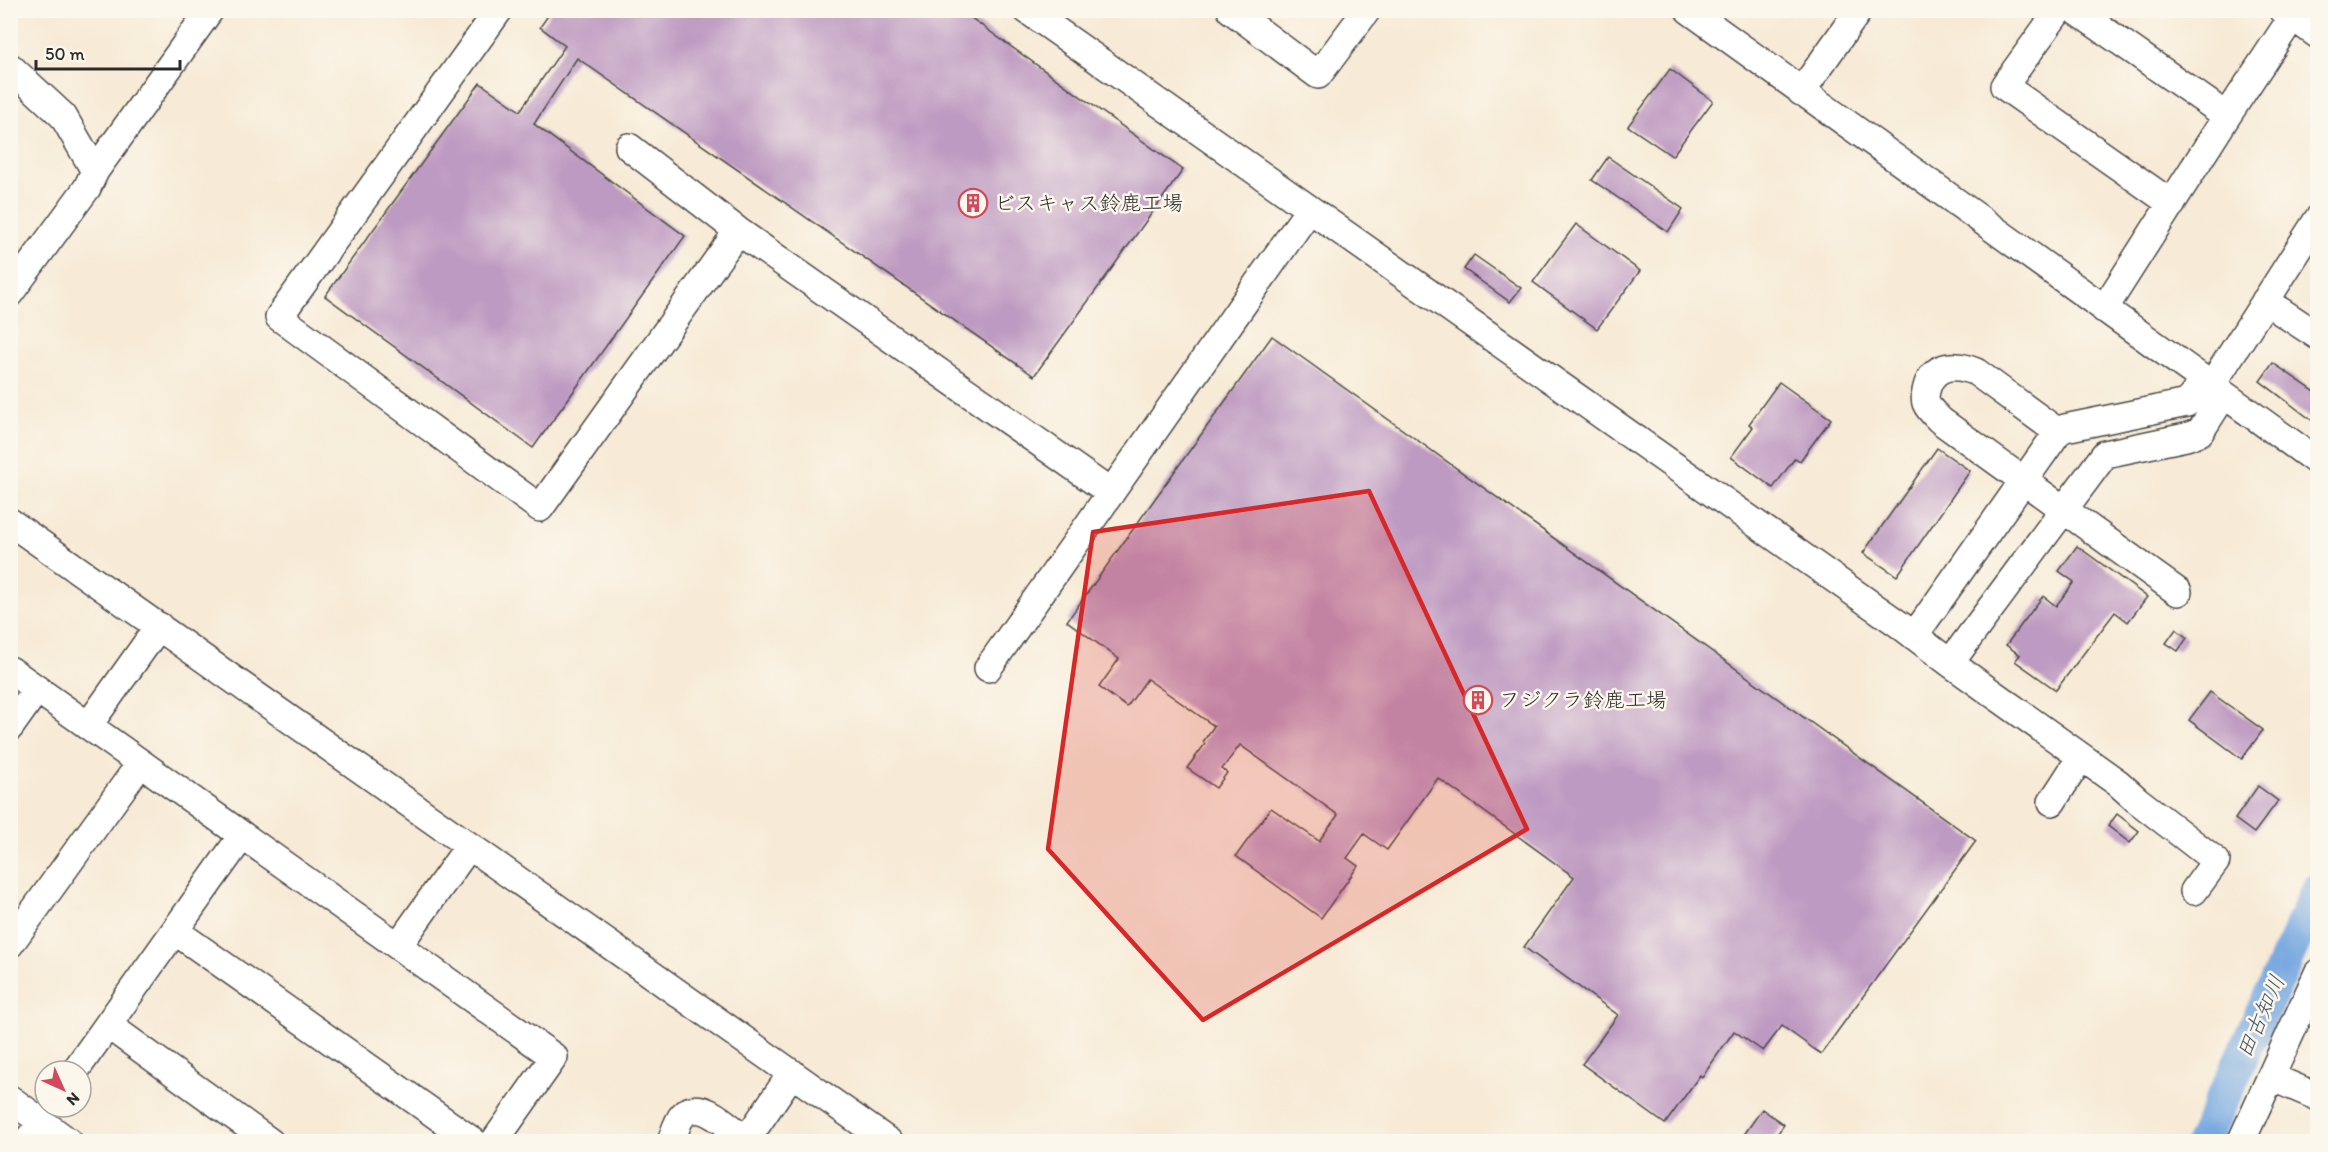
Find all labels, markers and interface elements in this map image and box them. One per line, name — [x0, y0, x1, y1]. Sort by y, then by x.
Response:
scale bar — [36, 33, 180, 71]
text: 50 m — [45, 43, 85, 65]
building icon: ビスキャス鈴鹿工場 — [957, 187, 989, 219]
place label: ビスキャス鈴鹿工場 — [994, 190, 1183, 215]
building icon: フジクラ鈴鹿工場 — [1462, 684, 1494, 716]
place label: フジクラ鈴鹿工場 — [1499, 687, 1667, 712]
water label: 田古知川 — [2230, 971, 2291, 1062]
north arrow — [33, 1059, 93, 1119]
text: N — [63, 1089, 84, 1110]

